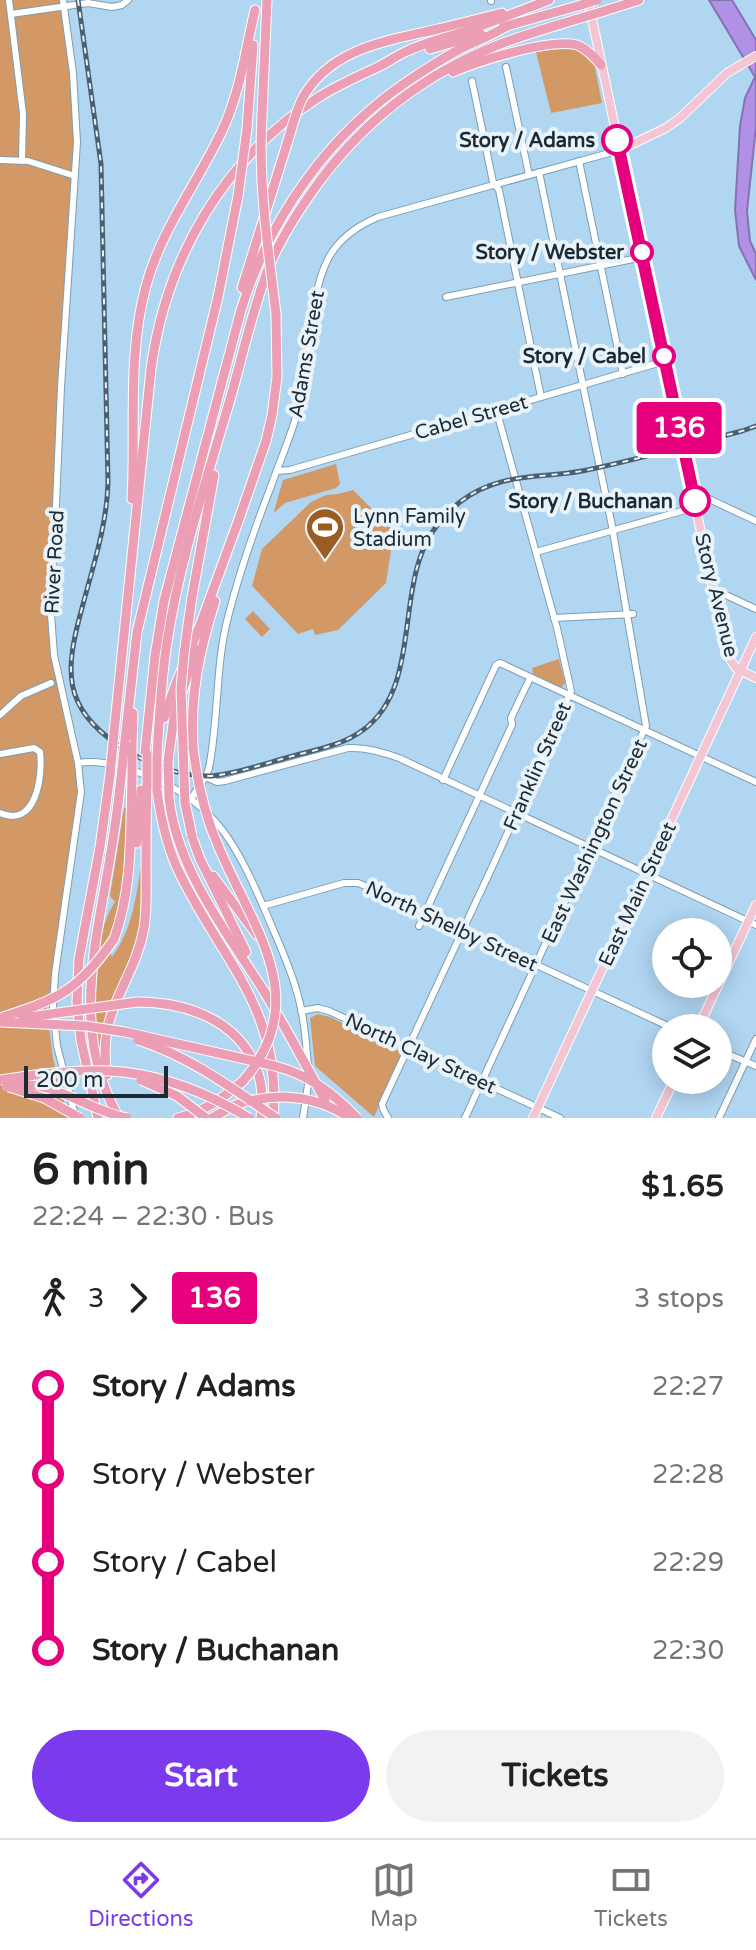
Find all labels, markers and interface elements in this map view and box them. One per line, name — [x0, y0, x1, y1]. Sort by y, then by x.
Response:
marker: Story / Adams — [602, 125, 632, 155]
place label: Story / Adams — [459, 129, 595, 153]
place label: Story / Webster — [476, 241, 624, 265]
marker: Story / Webster — [631, 241, 653, 263]
street label: Adams Street — [284, 288, 330, 420]
place label: Story / Cabel — [523, 345, 646, 369]
marker: Story / Cabel — [653, 345, 675, 367]
street label: Cabel Street — [412, 390, 531, 446]
line badge: 136 — [633, 402, 725, 454]
text: 136 — [653, 411, 705, 445]
marker: Story / Buchanan — [680, 486, 710, 516]
place label: Story / Buchanan — [508, 490, 673, 514]
place label: Lynn Family Stadium — [353, 505, 466, 552]
sports icon: Lynn Family Stadium — [304, 506, 346, 561]
street label: River Road — [40, 509, 70, 615]
street label: Story Avenue — [689, 531, 743, 660]
street label: Franklin Street — [499, 698, 577, 834]
street label: East Washington Street — [537, 735, 653, 947]
street label: East Main Street — [594, 818, 682, 970]
street label: North Shelby Street — [362, 877, 542, 977]
map controls — [652, 918, 732, 1094]
button: locate — [652, 918, 732, 998]
street label: North Clay Street — [341, 1008, 500, 1100]
button: layers — [652, 1014, 732, 1094]
scale bar — [24, 1062, 168, 1098]
text: 200 m — [36, 1067, 103, 1093]
text: 6 min — [32, 1144, 149, 1197]
text: $1.65 — [641, 1168, 724, 1205]
text: 22:24 – 22:30 · Bus — [32, 1201, 274, 1232]
icon: walk — [32, 1276, 76, 1320]
icon: forward — [116, 1276, 160, 1320]
text: 136 — [188, 1281, 241, 1315]
text: 3 — [88, 1283, 104, 1314]
text: 3 stops — [634, 1283, 724, 1314]
text: Story / Adams — [92, 1368, 296, 1405]
text: 22:27 — [652, 1371, 724, 1402]
text: Story / Webster — [92, 1456, 315, 1493]
text: 22:28 — [652, 1459, 724, 1490]
text: Story / Cabel — [92, 1544, 277, 1581]
text: 22:29 — [652, 1547, 724, 1578]
text: Story / Buchanan — [92, 1632, 339, 1669]
text: 22:30 — [652, 1635, 724, 1666]
button: Start — [32, 1730, 370, 1822]
button: Tickets — [386, 1730, 724, 1822]
tab: Directions — [88, 1858, 194, 1932]
tab: Map — [370, 1858, 418, 1932]
tab: Tickets — [594, 1858, 668, 1932]

